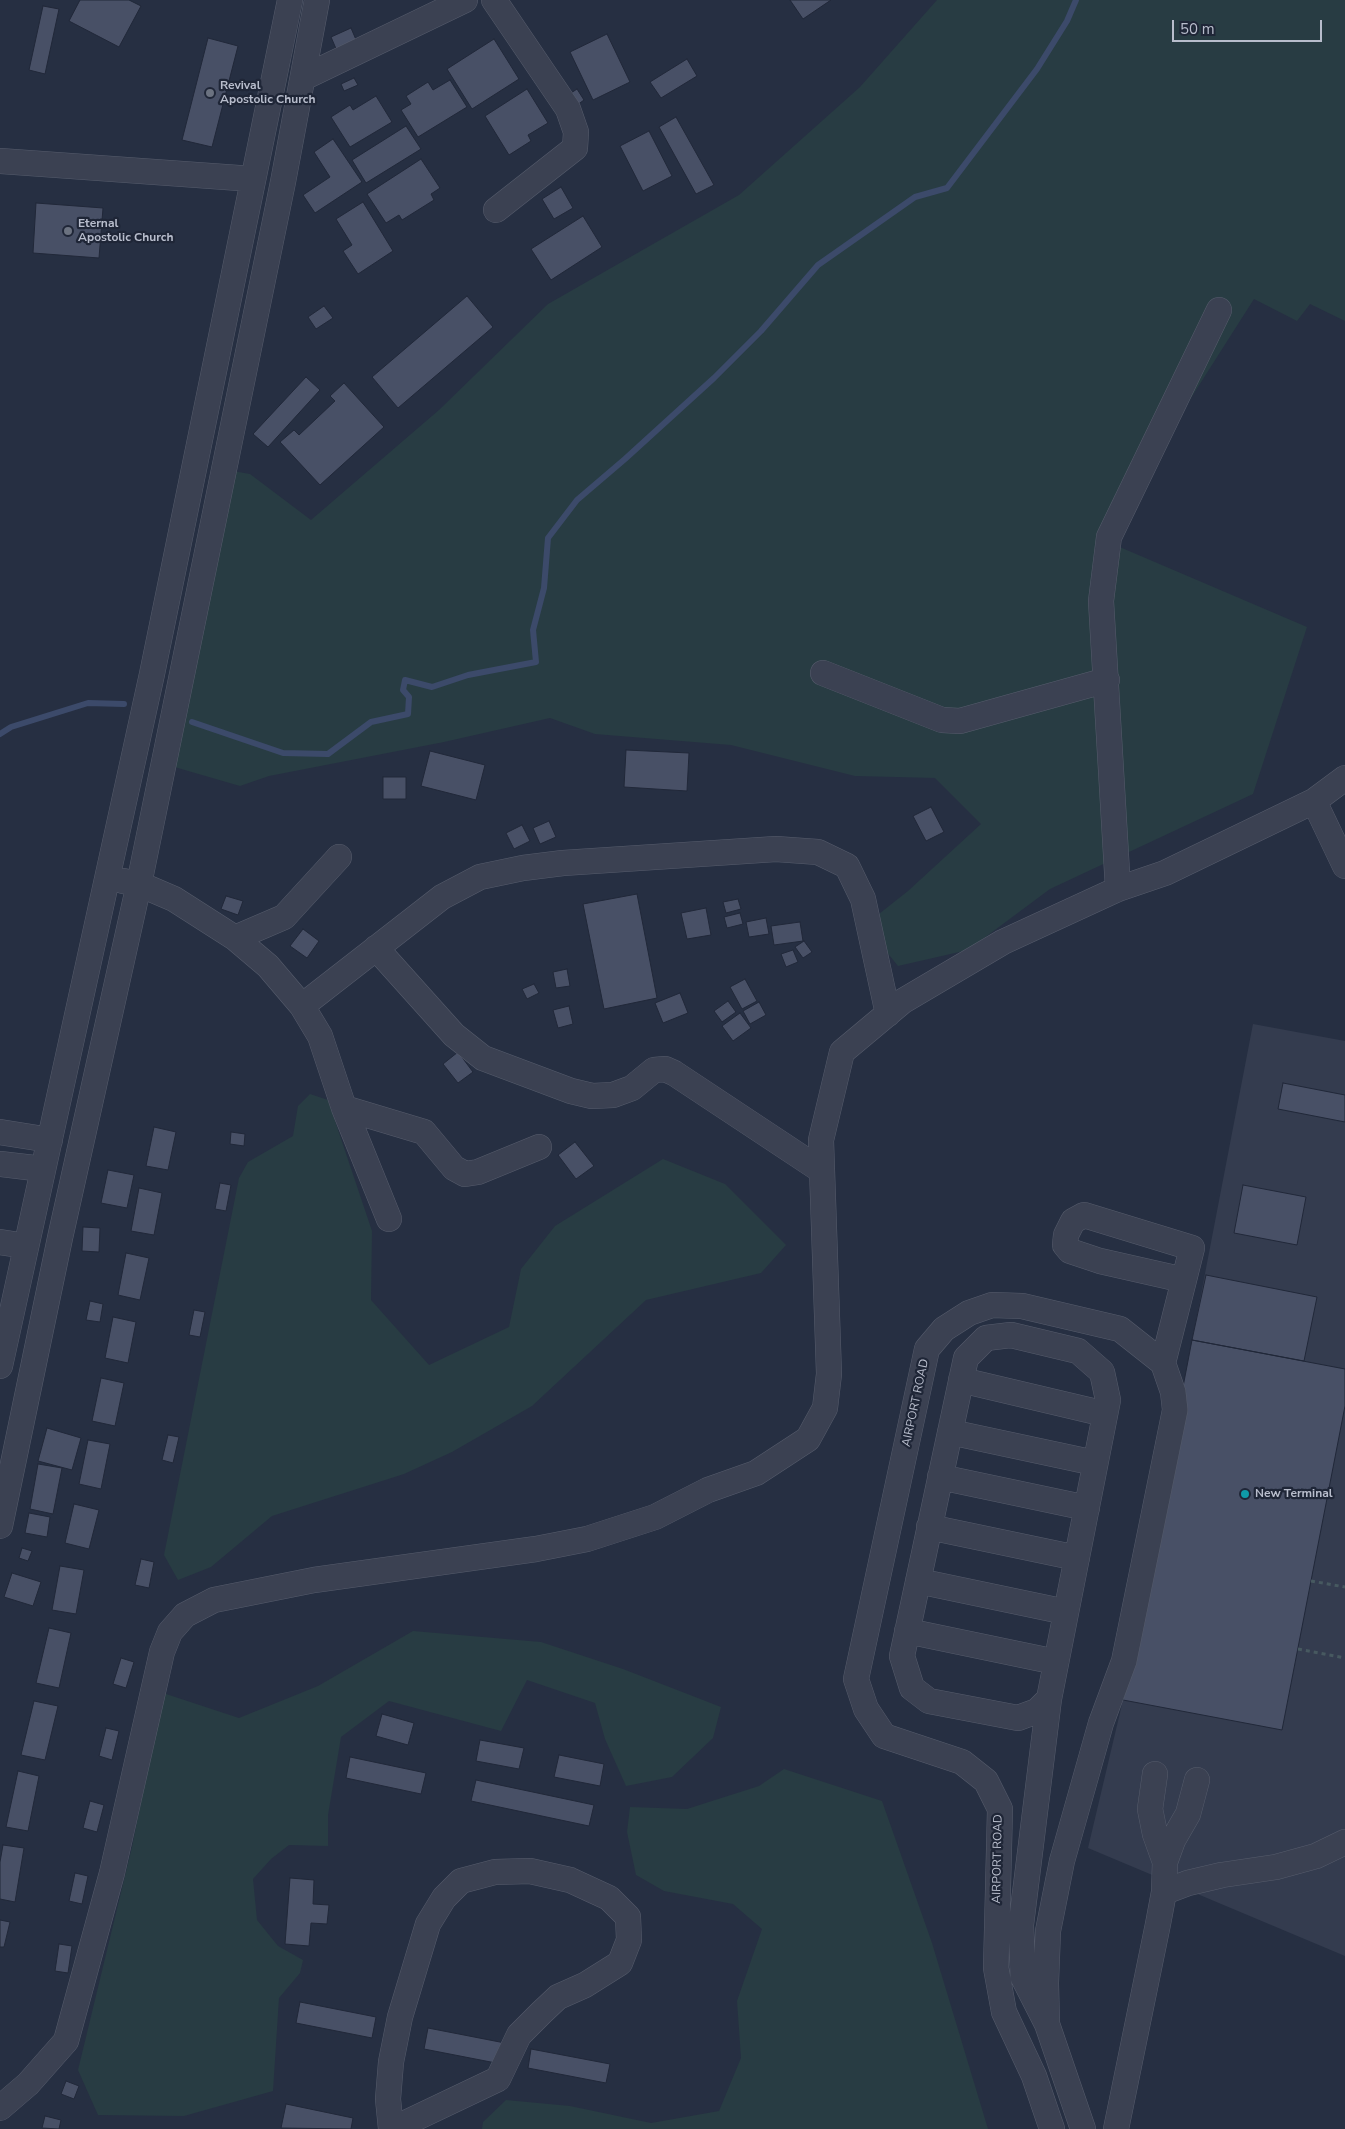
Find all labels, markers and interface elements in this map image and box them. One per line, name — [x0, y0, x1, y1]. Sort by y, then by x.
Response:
scale bar — [1175, 10, 1325, 42]
text: 50 m — [1180, 19, 1215, 39]
place label: Revival Apostolic Church — [220, 79, 315, 107]
marker: Revival Apostolic Church — [204, 87, 216, 99]
place label: Eternal Apostolic Church — [78, 217, 173, 245]
marker: Eternal Apostolic Church — [62, 225, 74, 237]
street label: AIRPORT ROAD — [900, 1358, 932, 1448]
place label: New Terminal — [1255, 1487, 1333, 1501]
marker: New Terminal — [1239, 1488, 1251, 1500]
street label: AIRPORT ROAD — [990, 1814, 1006, 1904]

